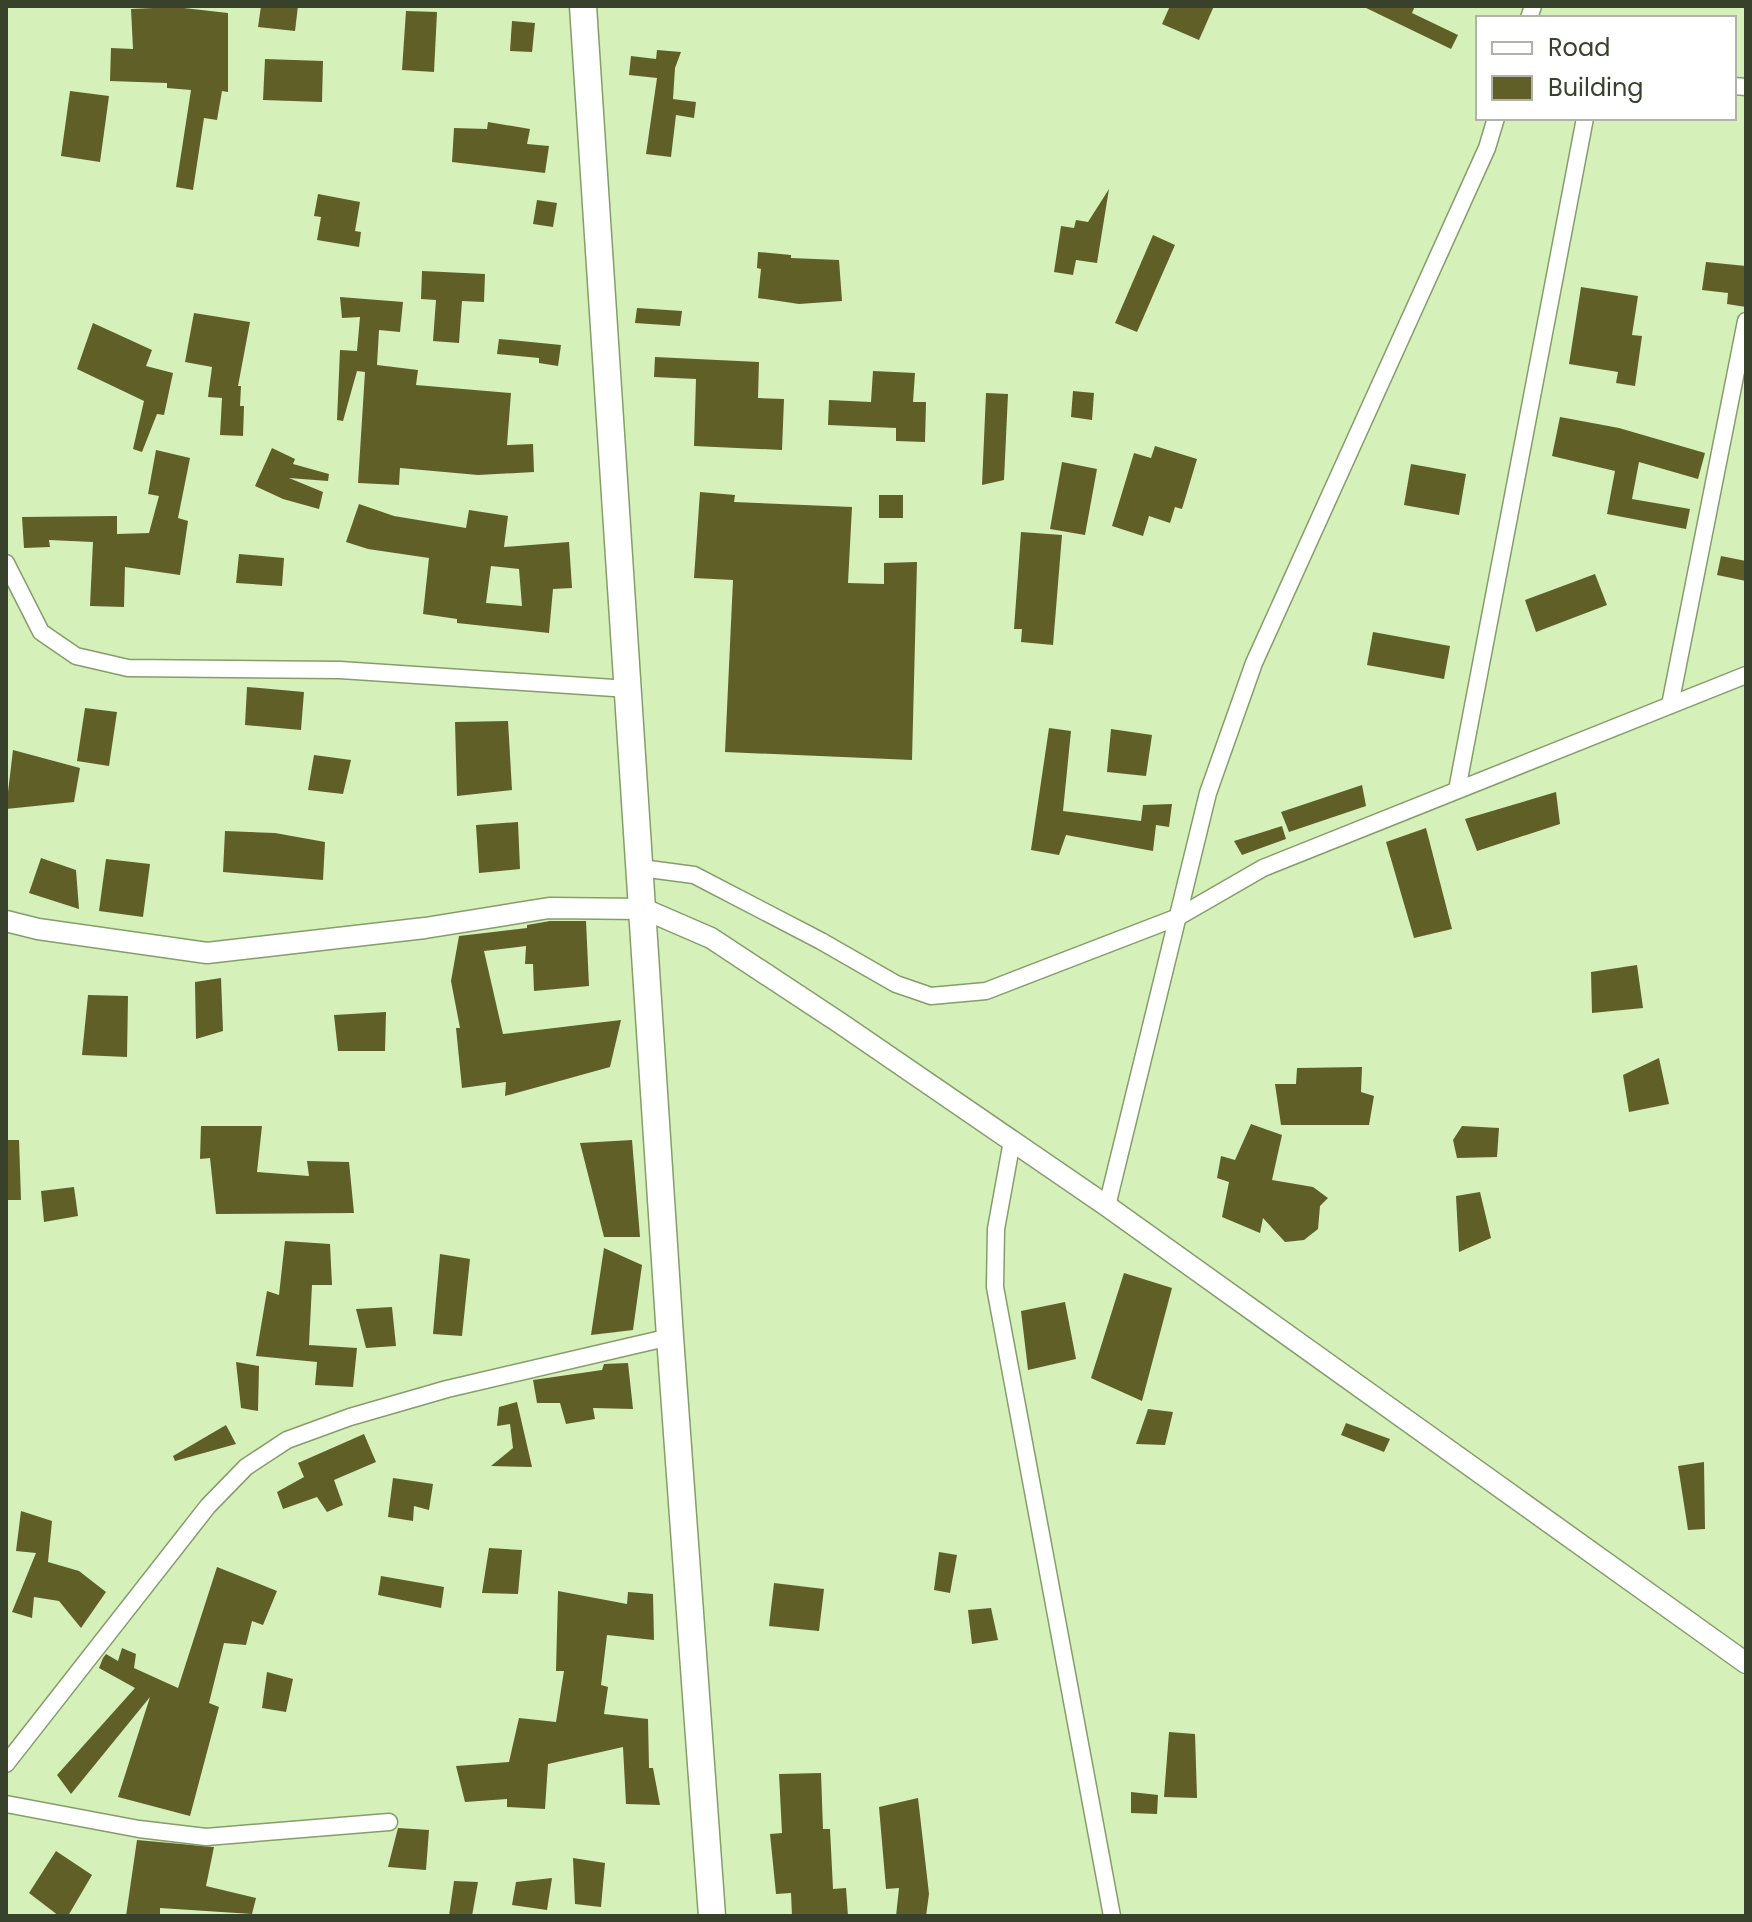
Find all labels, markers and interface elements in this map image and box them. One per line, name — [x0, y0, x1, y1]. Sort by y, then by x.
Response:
legend — [1476, 16, 1736, 120]
text: Road — [1548, 31, 1610, 64]
text: Building — [1548, 71, 1644, 104]

